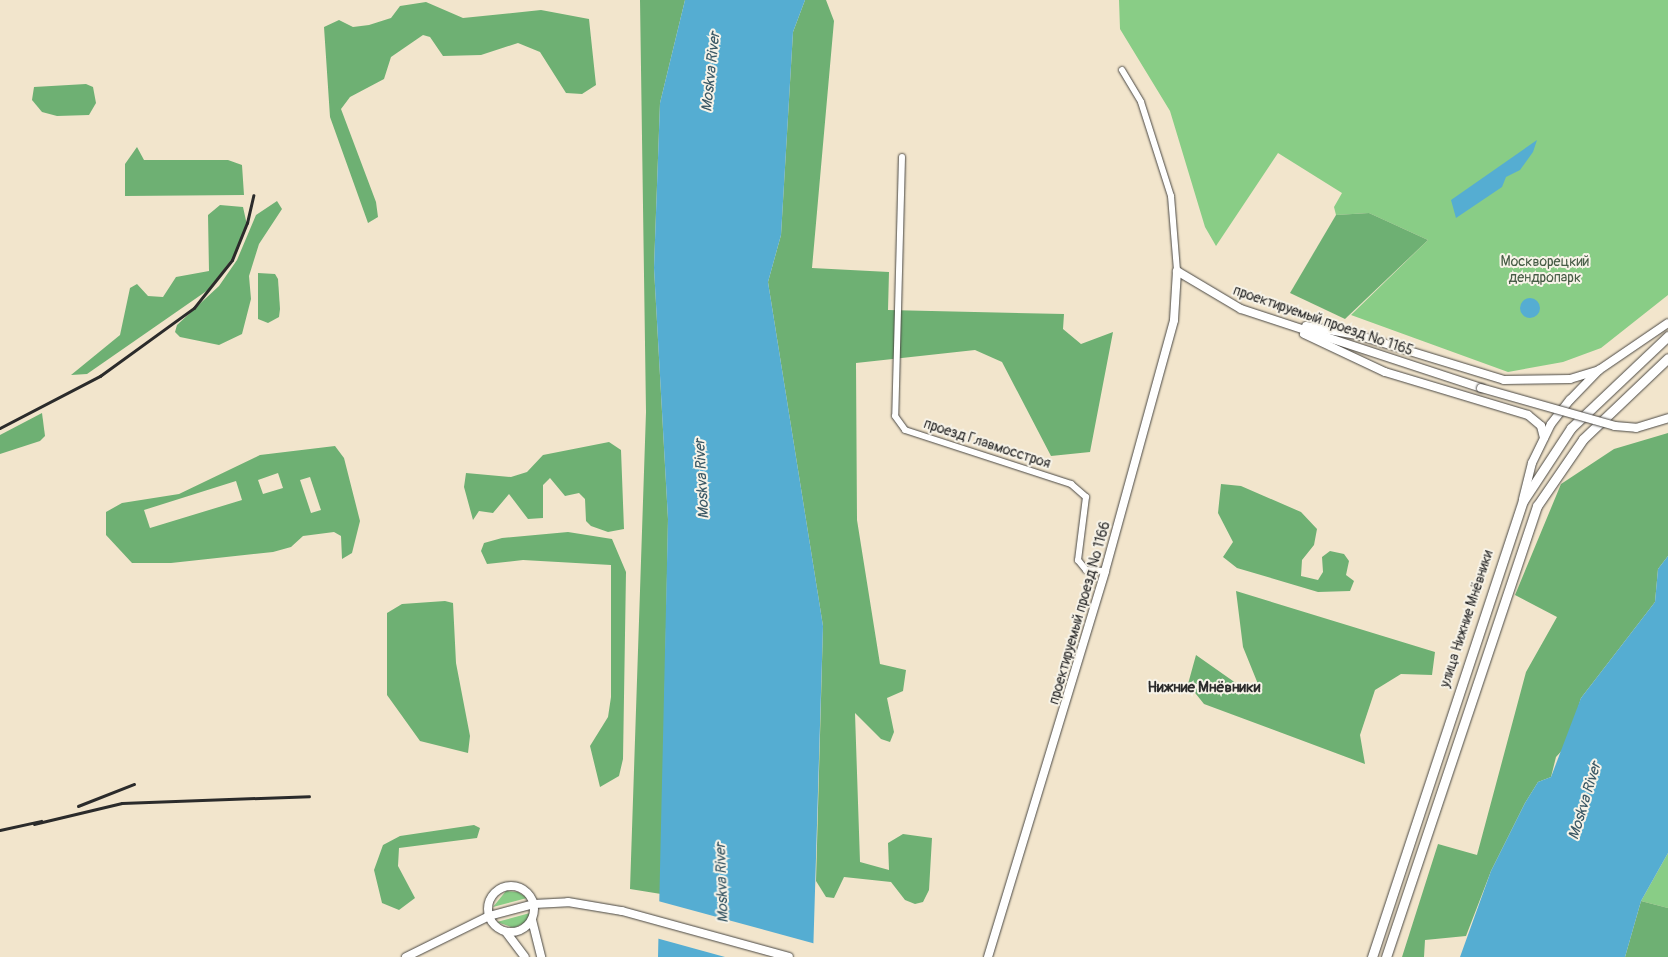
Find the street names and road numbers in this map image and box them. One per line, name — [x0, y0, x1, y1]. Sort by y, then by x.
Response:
street label: проектируемый проезд № 1165 — [1231, 282, 1415, 360]
street label: проезд Главмосстроя — [922, 416, 1052, 472]
street label: проектируемый проезд № 1166 — [1046, 520, 1114, 706]
street label: улица Нижние Мнёвники — [1437, 548, 1497, 690]

